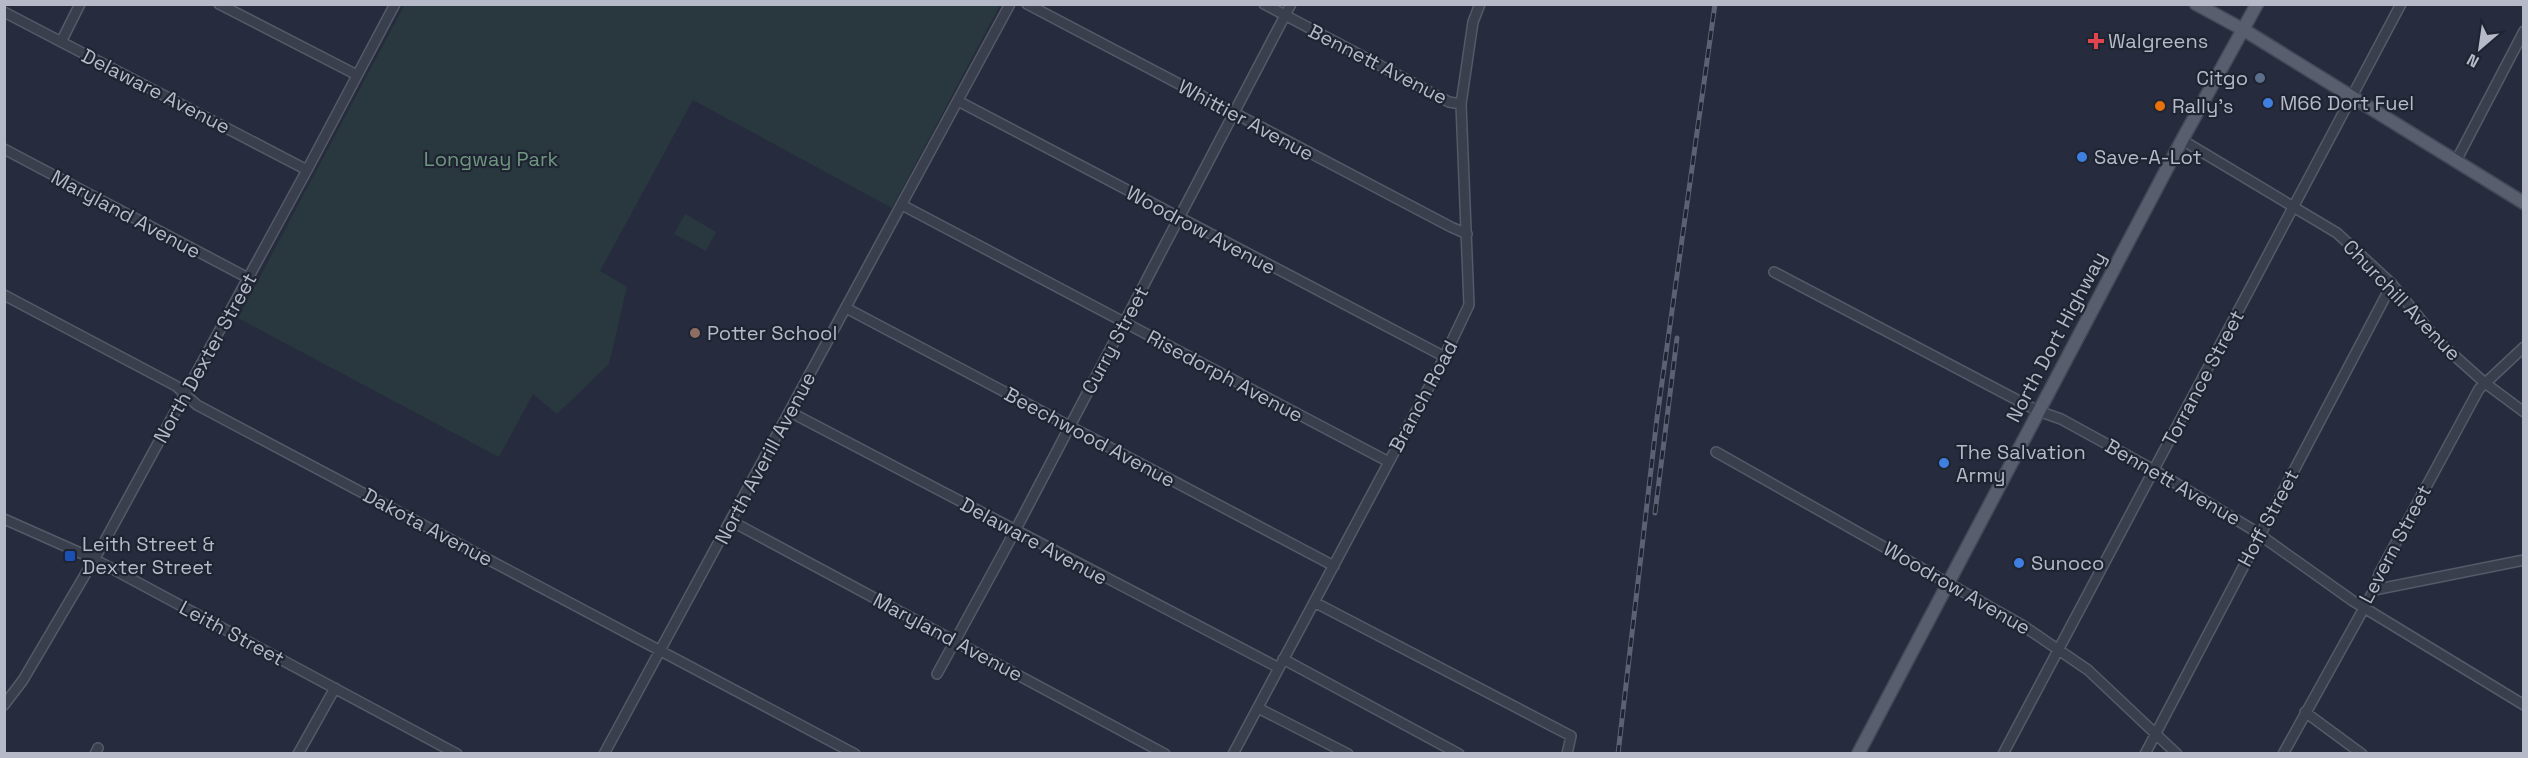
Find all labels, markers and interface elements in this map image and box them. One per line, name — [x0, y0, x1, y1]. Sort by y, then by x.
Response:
street label: Bennett Avenue — [1304, 18, 1452, 110]
north arrow — [2450, 18, 2510, 78]
place label: Walgreens — [2108, 28, 2208, 54]
marker: Walgreens — [2089, 34, 2103, 48]
street label: Delaware Avenue — [77, 42, 235, 140]
text: N — [2463, 49, 2483, 72]
place label: Citgo — [2196, 65, 2248, 91]
marker: Citgo — [2253, 71, 2267, 85]
street label: Whittier Avenue — [1174, 73, 1318, 167]
place label: M66 Dort Fuel — [2280, 90, 2414, 116]
place label: Rally's — [2172, 93, 2234, 119]
marker: M66 Dort Fuel — [2261, 96, 2275, 110]
marker: Rally's — [2153, 99, 2167, 113]
place label: Save-A-Lot — [2094, 144, 2202, 170]
park label: Longway Park — [424, 146, 558, 172]
marker: Save-A-Lot — [2075, 150, 2089, 164]
street label: Maryland Avenue — [47, 164, 205, 264]
street label: Woodrow Avenue — [1122, 180, 1280, 280]
street label: Churchill Avenue — [2337, 234, 2467, 366]
street label: North Dort Highway — [2000, 247, 2112, 427]
street label: North Dexter Street — [147, 268, 263, 448]
street label: Curry Street — [1076, 282, 1154, 398]
street label: Torrance Street — [2156, 305, 2250, 451]
place label: Potter School — [707, 320, 837, 346]
street label: Risedorph Avenue — [1142, 324, 1308, 428]
marker: Potter School — [688, 326, 702, 340]
street label: Branch Road — [1383, 336, 1463, 456]
street label: North Averill Avenue — [709, 367, 821, 549]
street label: Beechwood Avenue — [1000, 381, 1180, 493]
street label: Bennett Avenue — [2100, 433, 2246, 531]
place label: The Salvation Army — [1956, 439, 2086, 488]
marker: The Salvation Army — [1937, 456, 1951, 470]
street label: Hoff Street — [2231, 465, 2305, 571]
street label: Levern Street — [2353, 480, 2437, 608]
street label: Dakota Avenue — [359, 482, 497, 572]
street label: Delaware Avenue — [956, 491, 1112, 591]
place label: Leith Street & Dexter Street — [82, 531, 215, 580]
street label: Woodrow Avenue — [1879, 535, 2035, 641]
marker: Leith Street & Dexter Street — [63, 549, 77, 563]
place label: Sunoco — [2031, 550, 2104, 576]
marker: Sunoco — [2012, 556, 2026, 570]
street label: Maryland Avenue — [869, 587, 1027, 687]
street label: Leith Street — [175, 594, 289, 672]

